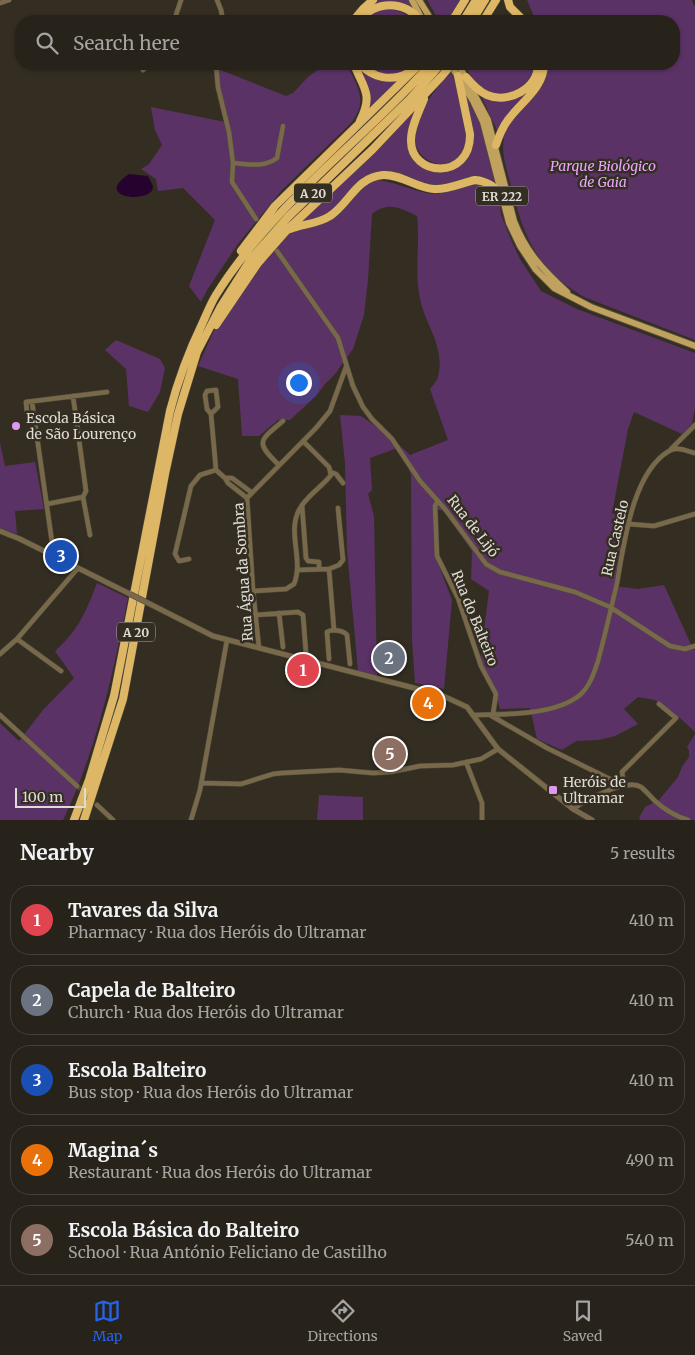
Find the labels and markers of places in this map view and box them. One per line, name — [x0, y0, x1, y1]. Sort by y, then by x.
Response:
place label: Escola Básica de São Lourenço — [26, 409, 136, 443]
marker: Escola Básica de São Lourenço — [10, 420, 22, 432]
pin: 3 — [45, 537, 77, 575]
pin: 2 — [373, 639, 405, 677]
pin: 1 — [287, 651, 319, 689]
pin: 4 — [412, 684, 444, 722]
pin: 5 — [374, 735, 406, 773]
place label: Heróis de Ultramar — [563, 773, 626, 807]
marker: Heróis de Ultramar — [547, 784, 559, 796]

